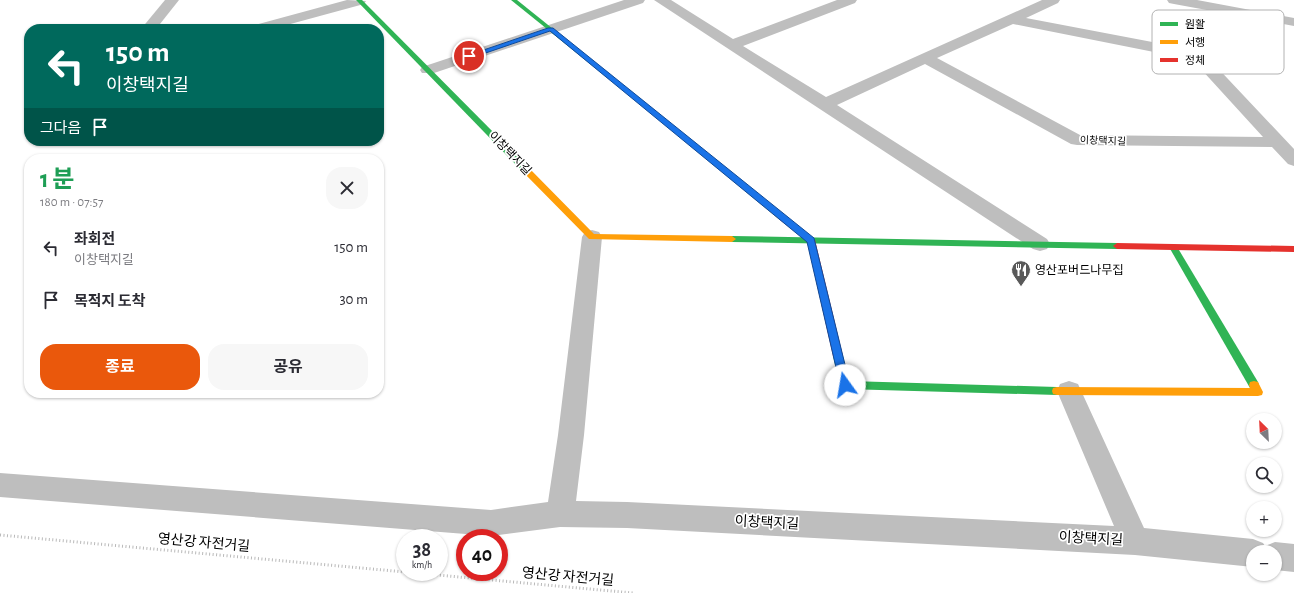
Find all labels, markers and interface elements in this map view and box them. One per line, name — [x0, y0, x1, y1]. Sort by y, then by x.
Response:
legend — [1152, 10, 1284, 74]
text: 원활 — [1185, 19, 1205, 30]
text: 서행 — [1185, 37, 1205, 48]
text: 150 m — [106, 39, 170, 67]
pin — [452, 39, 486, 73]
icon: left — [40, 40, 92, 92]
icon: arrive — [458, 45, 480, 67]
text: 정체 — [1185, 55, 1205, 66]
text: 이창택지길 — [106, 77, 189, 95]
icon: arrive — [89, 116, 111, 138]
text: 그다음 — [40, 121, 81, 136]
street label: 이창택지길 — [487, 129, 533, 177]
street label: 이창택지길 — [1080, 135, 1126, 147]
button: close — [326, 167, 368, 209]
text: 1 분 — [40, 168, 74, 192]
text: 180 m · 07:57 — [40, 196, 103, 209]
text: 좌회전 — [74, 232, 115, 247]
icon: left — [40, 237, 62, 259]
text: 150 m — [334, 240, 368, 255]
text: 이창택지길 — [74, 254, 134, 267]
restaurant icon: 영산포버드나무집 — [1010, 259, 1032, 287]
place label: 영산포버드나무집 — [1035, 264, 1123, 276]
icon: arrive — [40, 289, 62, 311]
text: 30 m — [339, 292, 368, 307]
text: 목적지 도착 — [74, 294, 145, 309]
button: 종료 — [40, 344, 200, 390]
button: 공유 — [208, 344, 368, 390]
position arrow — [824, 364, 866, 406]
north arrow — [1246, 413, 1282, 449]
map controls — [1246, 413, 1282, 581]
button: search — [1246, 457, 1282, 493]
button: + — [1246, 501, 1282, 537]
street label: 이창택지길 — [734, 513, 800, 532]
speed limit sign: 40 — [456, 529, 508, 581]
street label: 이창택지길 — [1058, 529, 1124, 548]
street label: 영산강 자전거길 — [157, 531, 251, 554]
text: 38 — [413, 540, 431, 560]
button: − — [1246, 545, 1282, 581]
text: km/h — [412, 560, 432, 570]
street label: 영산강 자전거길 — [521, 565, 615, 588]

